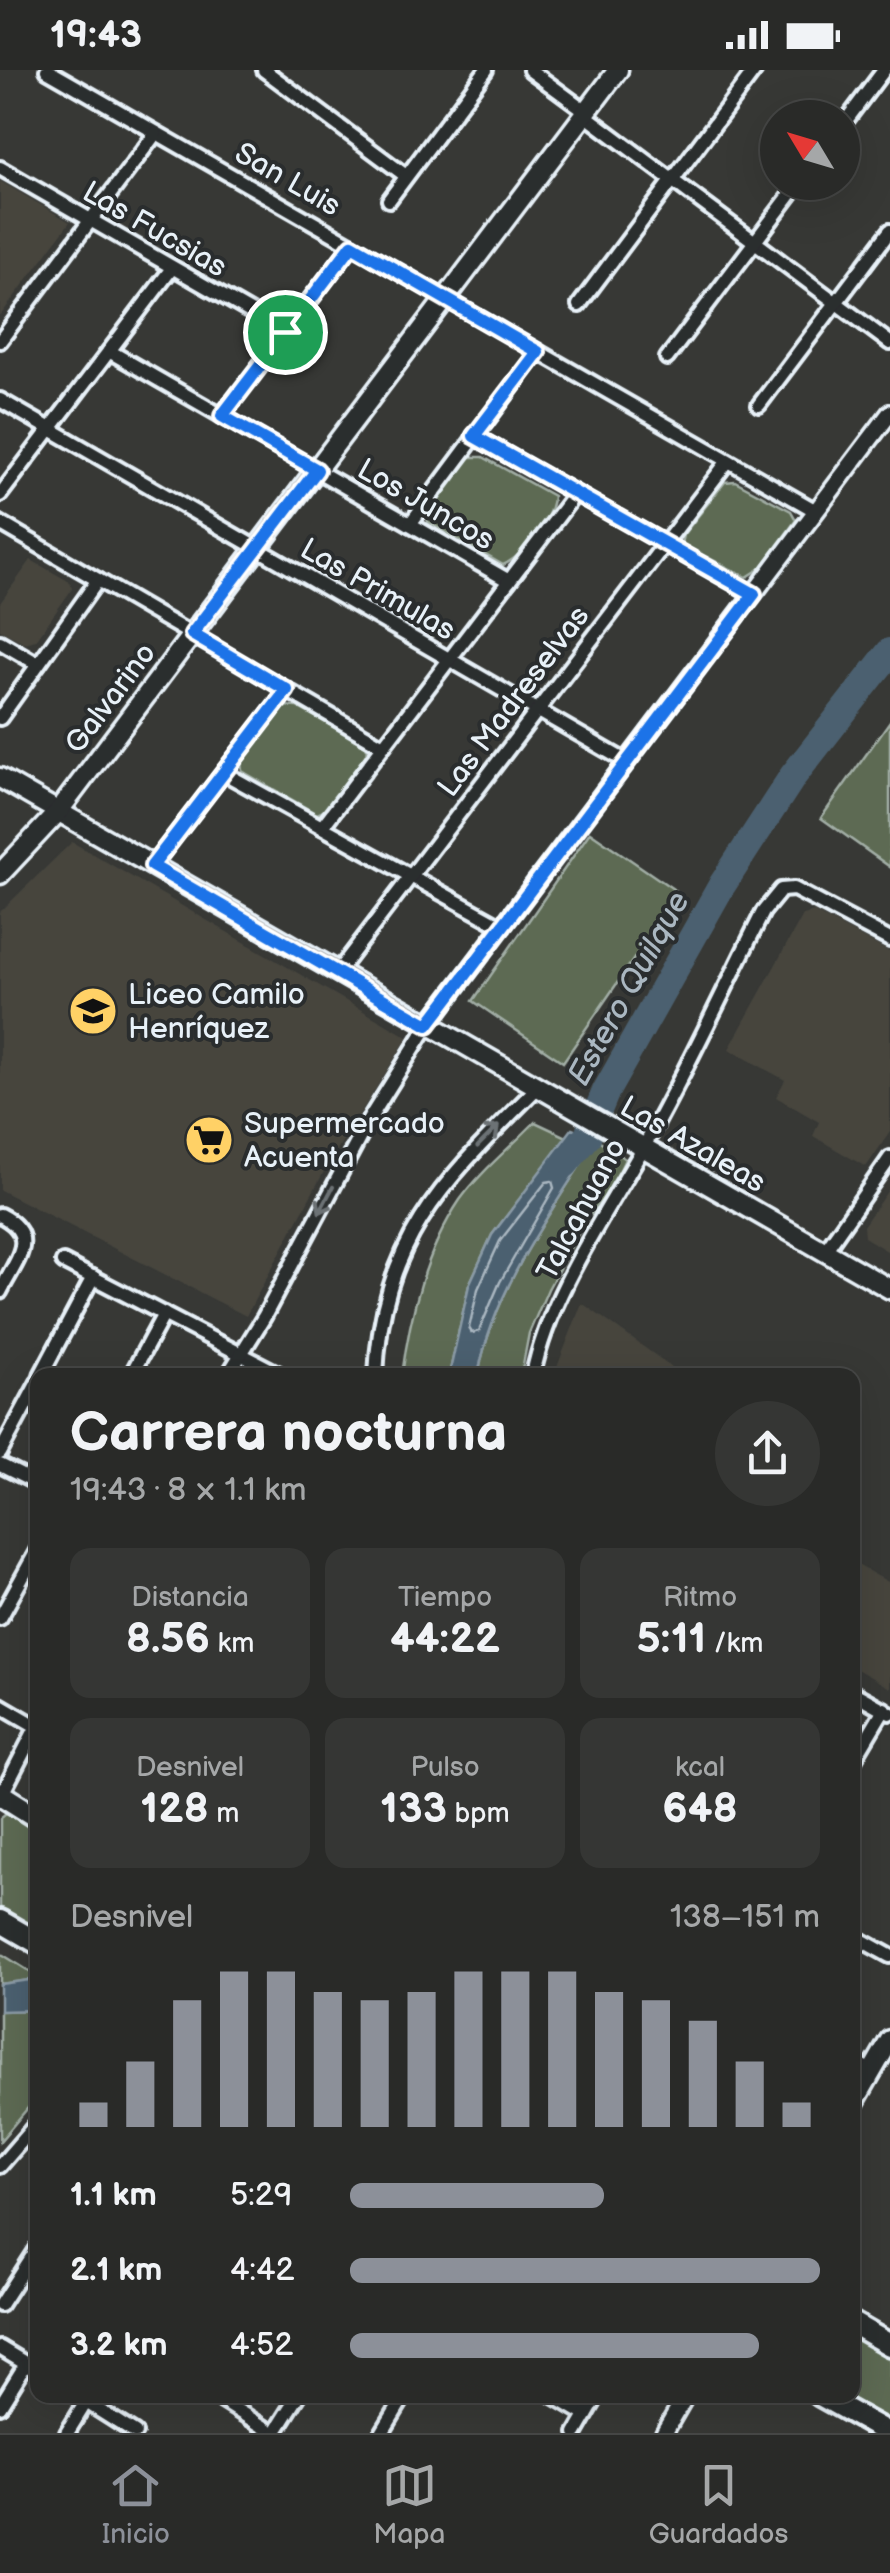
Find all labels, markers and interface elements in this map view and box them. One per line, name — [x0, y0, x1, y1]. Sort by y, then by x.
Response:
text: 19:43 — [50, 13, 142, 58]
north arrow — [760, 100, 860, 200]
map controls — [760, 100, 860, 200]
street label: San Luis — [228, 135, 347, 225]
street label: Las Fucsias — [76, 174, 233, 286]
pin — [243, 290, 328, 375]
icon: arrive — [258, 305, 313, 360]
street label: Los Juncos — [351, 451, 500, 558]
street label: Las Primulas — [294, 531, 461, 649]
street label: Las Madreselvas — [430, 599, 597, 804]
street label: Galvarino — [58, 636, 164, 761]
water label: Estero Quilque — [560, 885, 699, 1093]
place label: Liceo Camilo Henríquez — [128, 977, 305, 1047]
school or university icon: Liceo Camilo Henríquez — [67, 985, 119, 1037]
street label: Las Azaleas — [613, 1089, 772, 1201]
place label: Supermercado Acuenta — [244, 1106, 445, 1176]
supermarket icon: Supermercado Acuenta — [183, 1114, 235, 1166]
one-way arrow — [476, 1124, 500, 1148]
street label: Talcahuano — [530, 1132, 634, 1287]
one-way arrow — [316, 1184, 335, 1214]
text: Carrera nocturna — [70, 1400, 507, 1467]
button: share — [715, 1401, 820, 1506]
text: 19:43 · 8 × 1.1 km — [70, 1471, 306, 1510]
text: Distancia — [131, 1581, 249, 1614]
text: Tiempo — [398, 1581, 492, 1614]
text: Ritmo — [663, 1581, 737, 1614]
text: 8.56 — [126, 1614, 210, 1665]
text: 44:22 — [390, 1614, 500, 1665]
text: 5:11 — [637, 1614, 706, 1665]
text: km — [210, 1627, 254, 1660]
text: /km — [706, 1627, 763, 1660]
text: Desnivel — [136, 1751, 244, 1784]
text: Pulso — [410, 1751, 480, 1784]
text: kcal — [675, 1751, 725, 1784]
text: 128 — [141, 1784, 209, 1835]
text: 133 — [380, 1784, 447, 1835]
text: 648 — [662, 1784, 738, 1835]
text: m — [209, 1797, 239, 1830]
text: bpm — [447, 1797, 510, 1830]
text: Desnivel — [70, 1898, 193, 1937]
text: 138–151 m — [670, 1898, 820, 1937]
text: 1.1 km — [70, 2176, 157, 2215]
text: 5:29 — [230, 2176, 292, 2215]
text: 2.1 km — [70, 2251, 162, 2290]
text: 4:42 — [230, 2251, 294, 2290]
text: 3.2 km — [70, 2326, 168, 2365]
text: 4:52 — [230, 2326, 293, 2365]
tab: Inicio — [102, 2458, 170, 2551]
tab: Mapa — [373, 2458, 445, 2551]
tab: Guardados — [649, 2458, 788, 2551]

